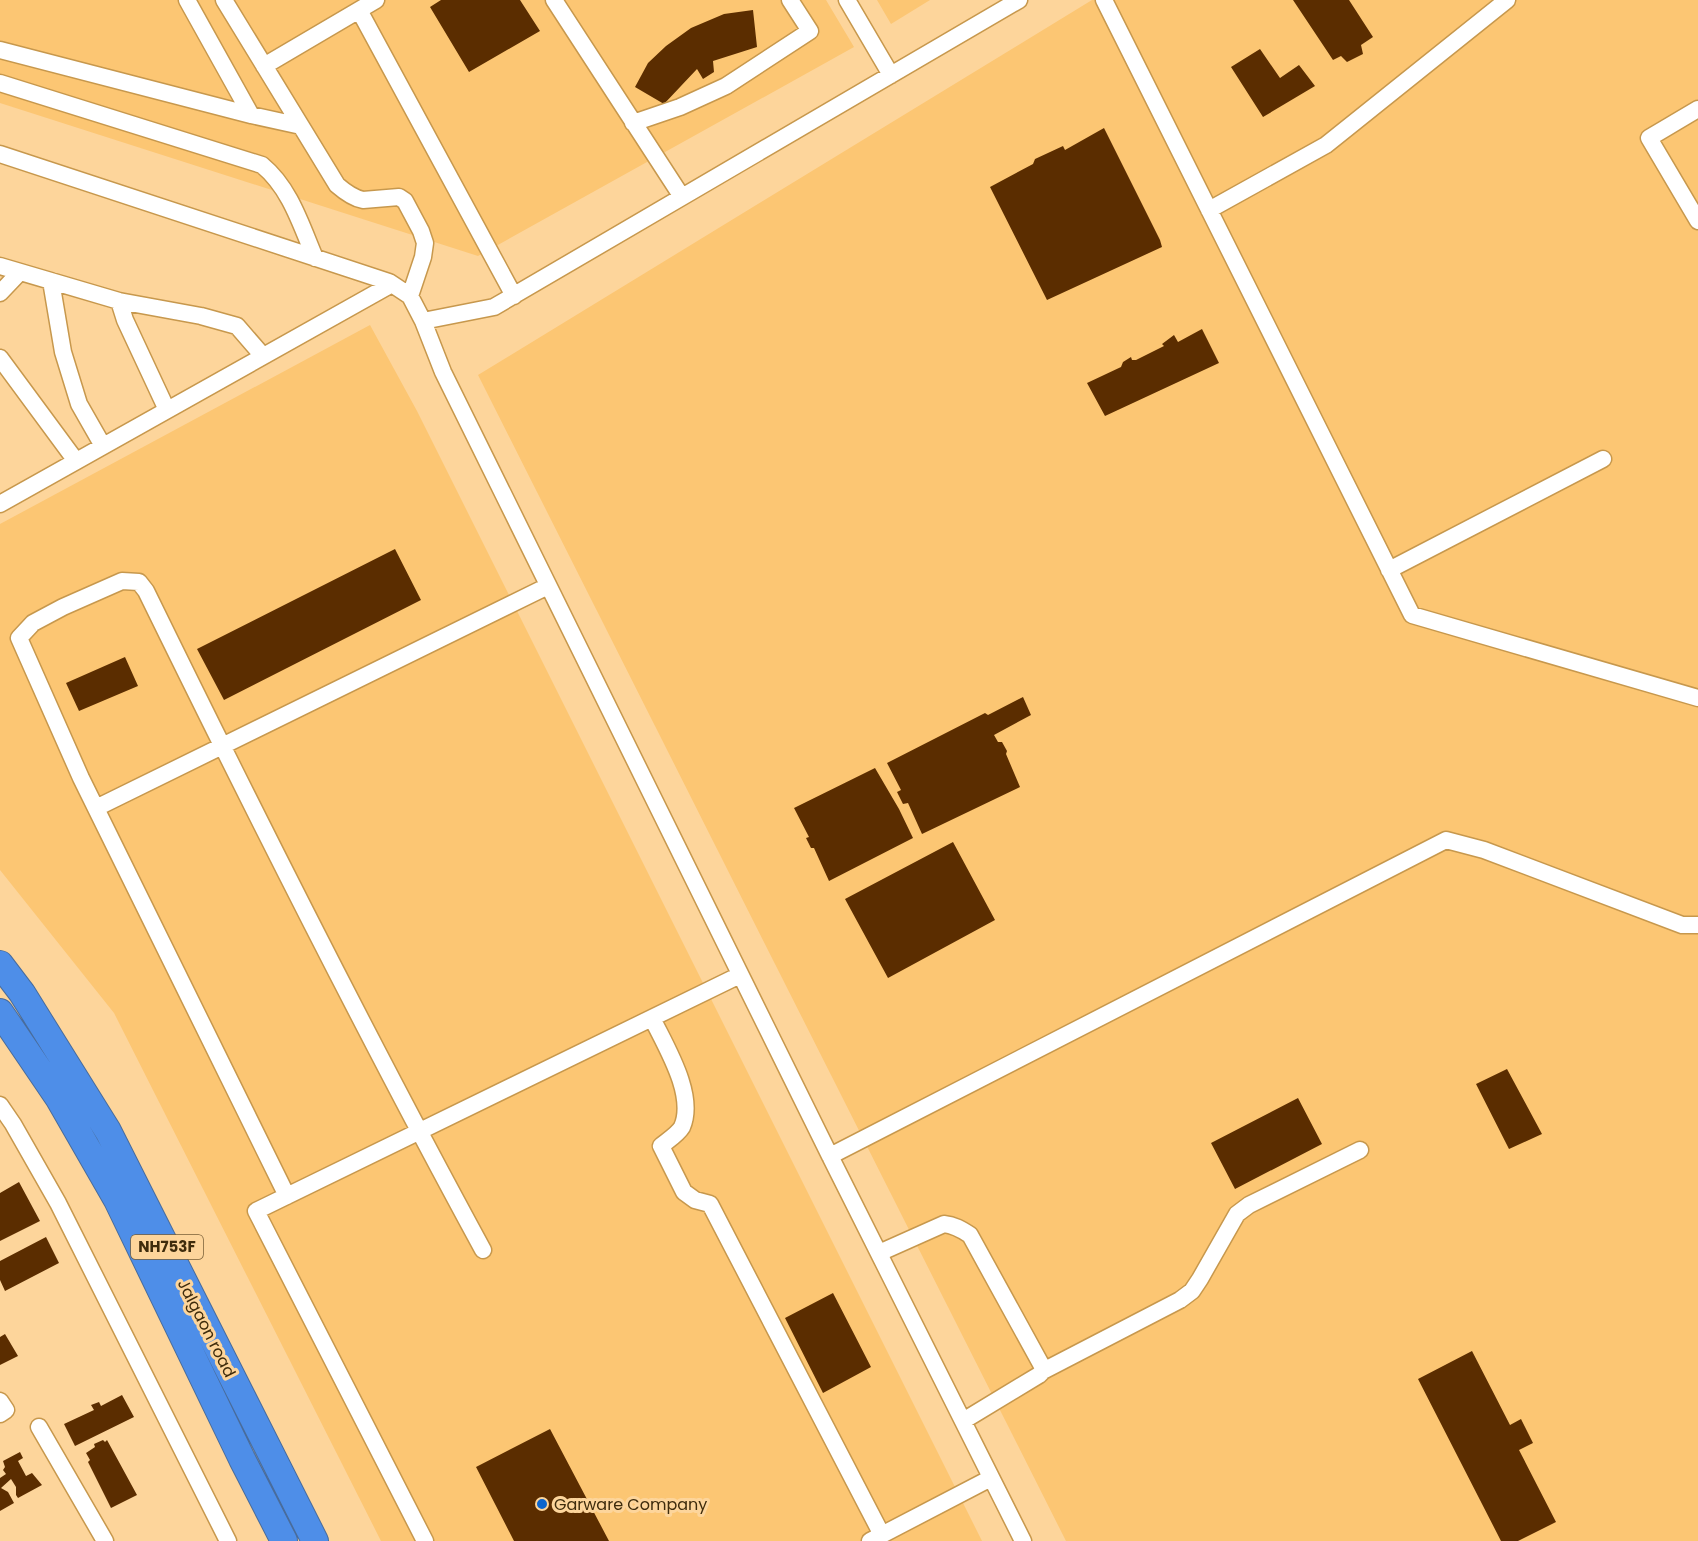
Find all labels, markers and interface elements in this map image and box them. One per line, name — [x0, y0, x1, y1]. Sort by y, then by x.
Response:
road number: NH753F — [131, 1235, 203, 1259]
street label: Jalgaon road — [172, 1275, 241, 1381]
place label: Garware Company — [554, 1493, 707, 1516]
marker: Garware Company — [535, 1497, 549, 1511]

